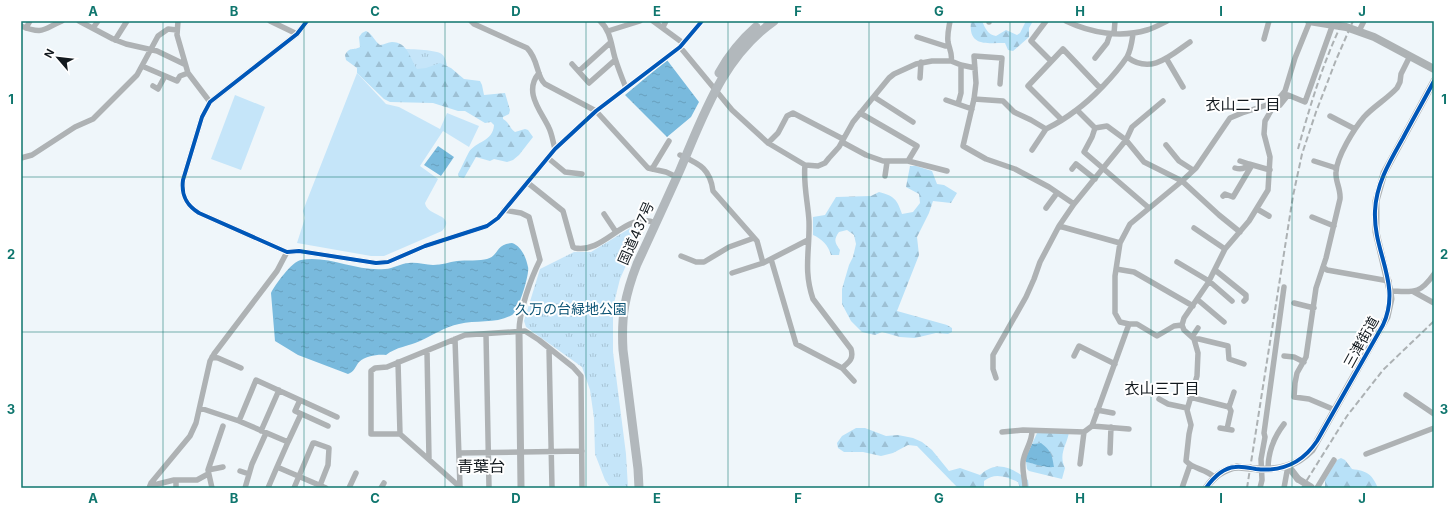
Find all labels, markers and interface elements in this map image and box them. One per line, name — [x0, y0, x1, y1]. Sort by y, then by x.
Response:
text: A — [88, 3, 98, 19]
text: B — [230, 3, 239, 19]
text: C — [370, 3, 380, 19]
text: D — [511, 3, 521, 19]
text: E — [653, 3, 661, 19]
text: F — [794, 3, 802, 19]
text: G — [934, 3, 944, 19]
text: H — [1075, 3, 1085, 19]
text: I — [1219, 3, 1223, 19]
text: J — [1358, 3, 1366, 19]
north arrow — [38, 38, 78, 78]
text: N — [41, 46, 57, 60]
text: 1 — [8, 91, 14, 107]
text: 1 — [1441, 91, 1447, 107]
district label: 衣山二丁目 — [1205, 95, 1281, 114]
street label: 国道437号 — [614, 198, 657, 267]
text: 2 — [7, 246, 15, 262]
text: 2 — [1440, 246, 1448, 262]
park label: 久万の台緑地公園 — [515, 300, 627, 317]
street label: 三津街道 — [1340, 313, 1382, 370]
district label: 衣山三丁目 — [1124, 379, 1200, 398]
text: 3 — [7, 401, 15, 417]
text: 3 — [1440, 401, 1448, 417]
district label: 青葉台 — [457, 456, 505, 476]
text: A — [88, 490, 98, 506]
text: B — [230, 490, 239, 506]
text: C — [370, 490, 380, 506]
text: D — [511, 490, 521, 506]
text: E — [653, 490, 661, 506]
text: F — [794, 490, 802, 506]
text: G — [934, 490, 944, 506]
text: H — [1075, 490, 1085, 506]
text: I — [1219, 490, 1223, 506]
text: J — [1358, 490, 1366, 506]

